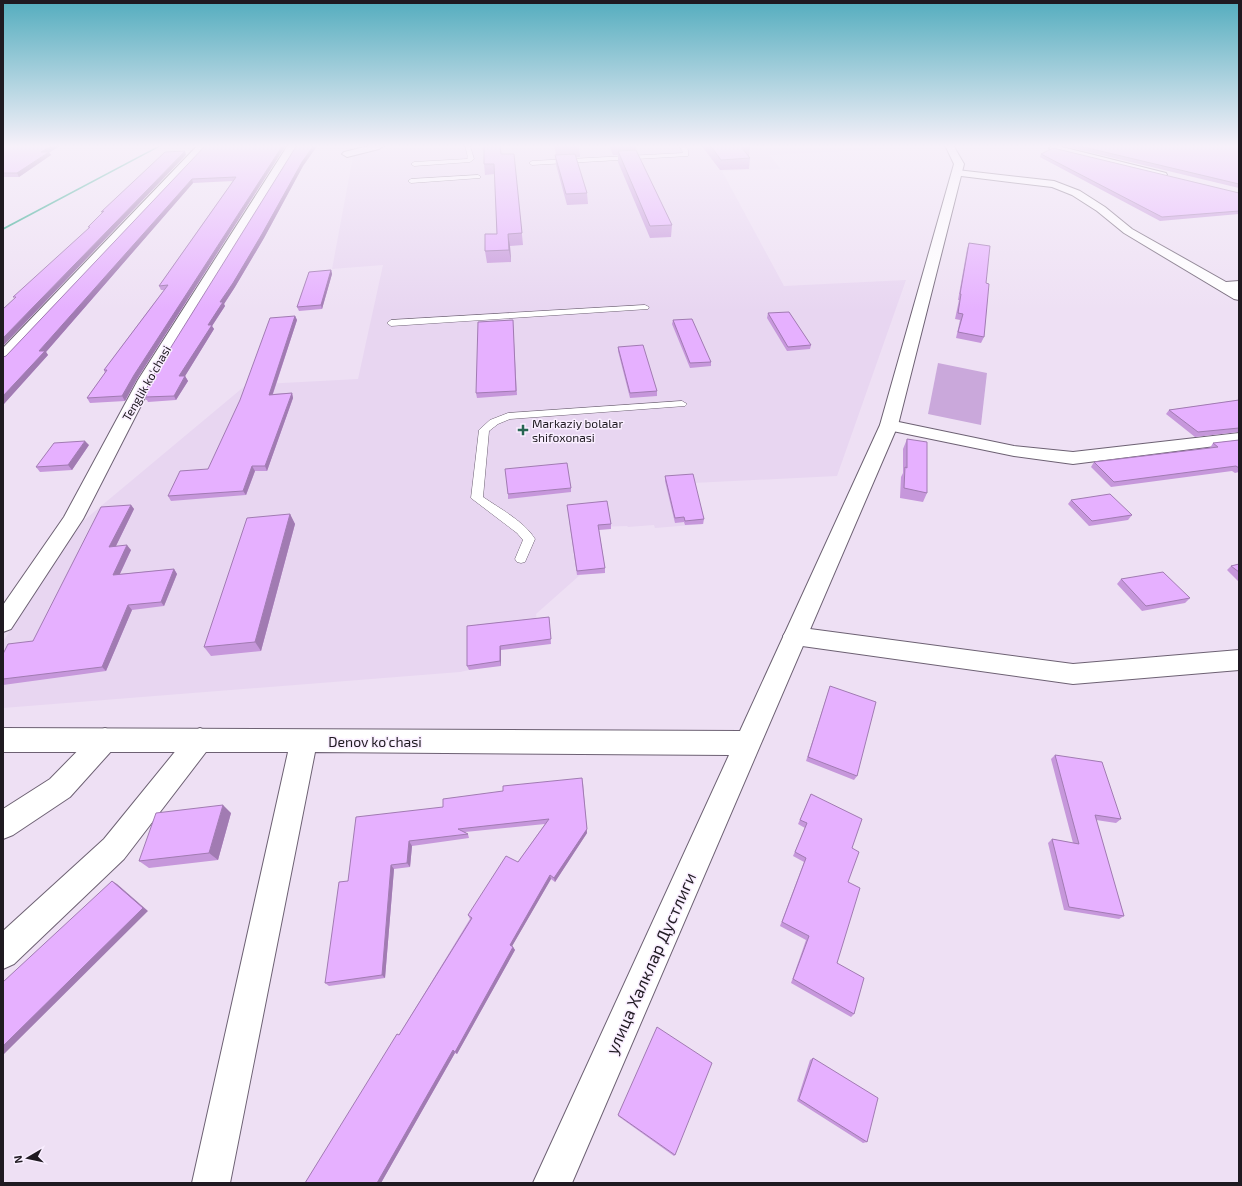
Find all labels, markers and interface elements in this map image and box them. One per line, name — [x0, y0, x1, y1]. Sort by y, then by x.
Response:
street label: Tenglik ko'chasi — [119, 343, 173, 423]
place label: Markaziy bolalar shifoxonasi — [532, 416, 623, 444]
marker: Markaziy bolalar shifoxonasi — [517, 424, 529, 436]
street label: Denov ko'chasi — [328, 733, 422, 750]
street label: улица Халклар Дустлиги — [601, 869, 700, 1057]
north arrow — [8, 1138, 48, 1178]
text: N — [11, 1155, 25, 1165]

